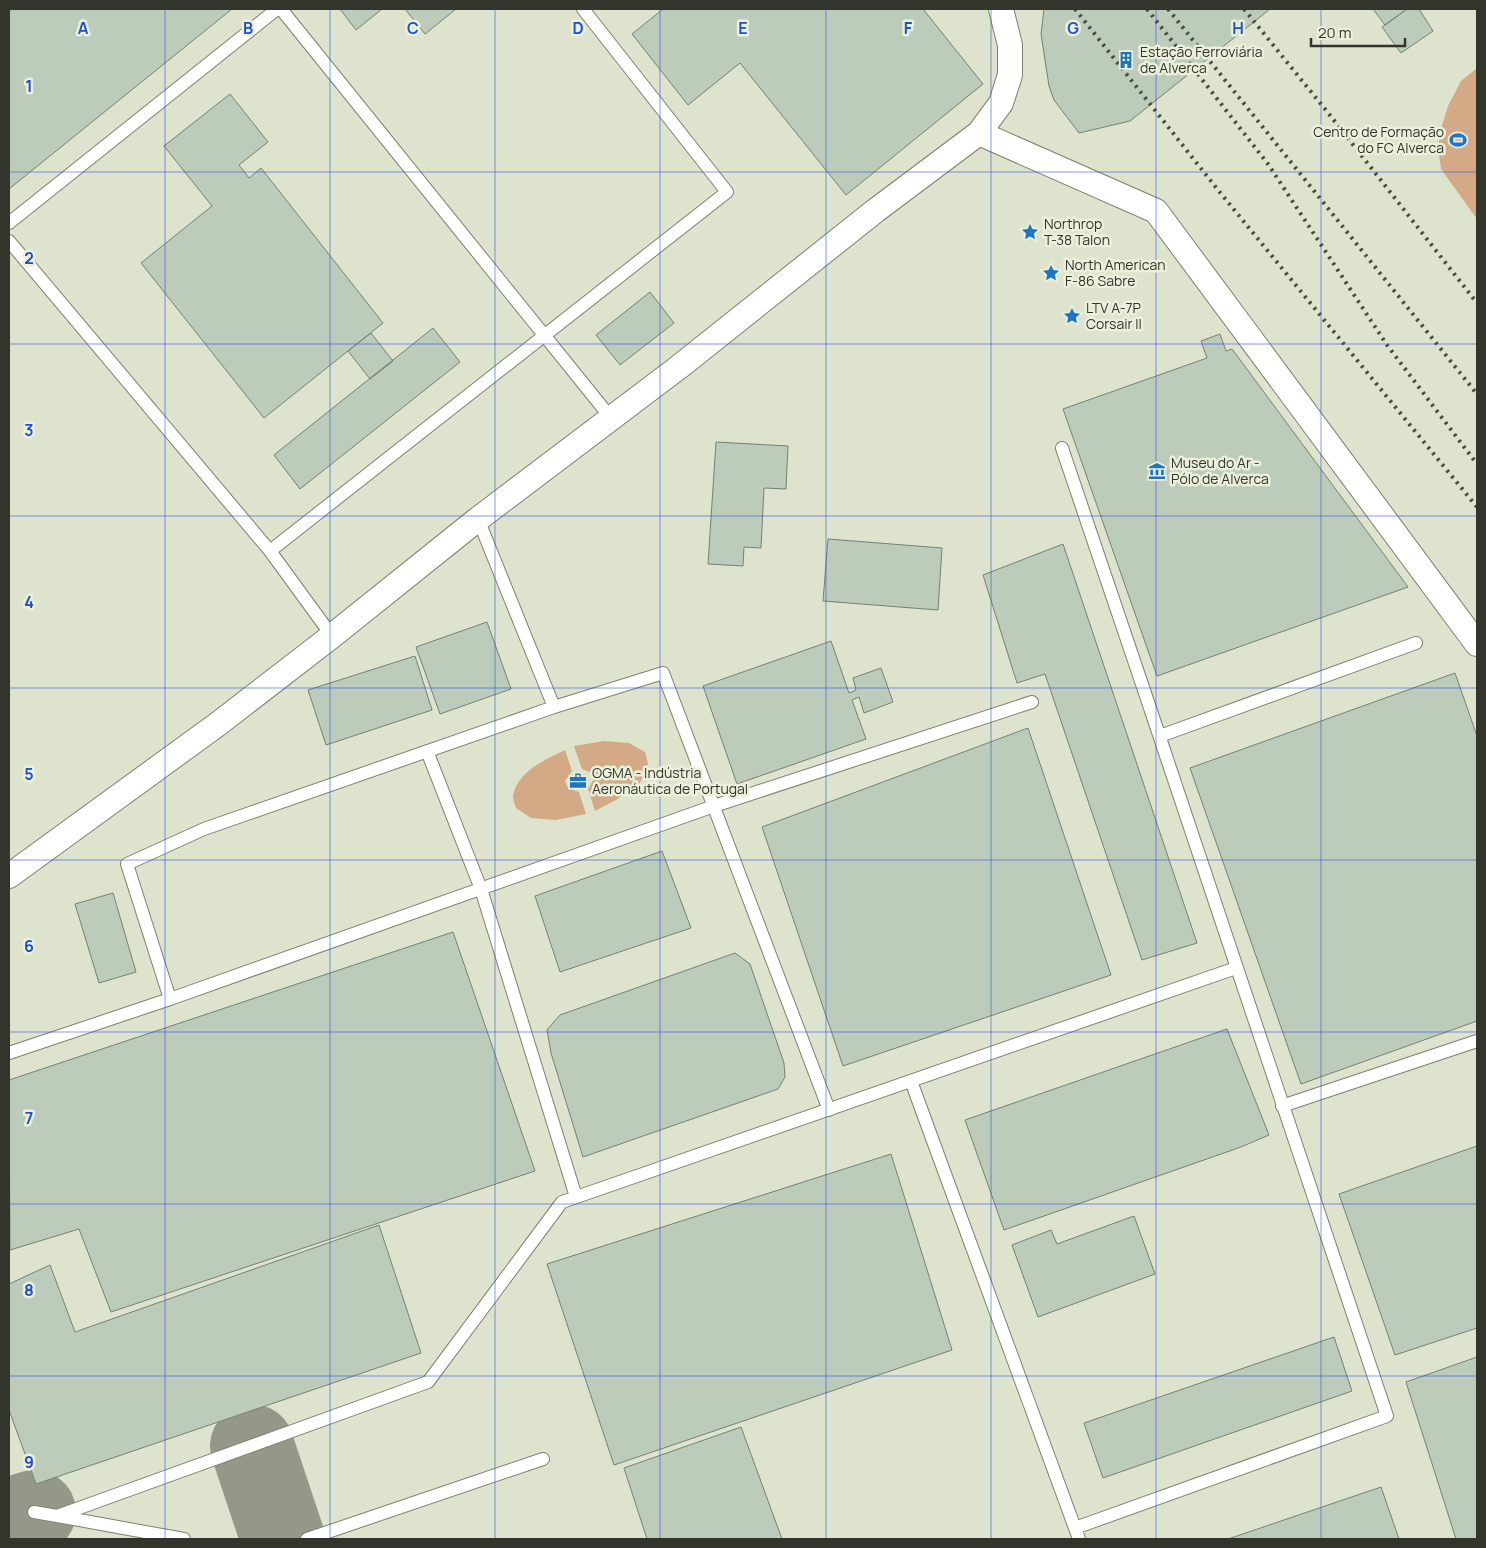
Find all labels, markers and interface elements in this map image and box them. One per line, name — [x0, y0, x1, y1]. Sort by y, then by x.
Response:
scale bar — [1311, 15, 1405, 47]
text: A — [78, 17, 89, 39]
text: B — [243, 17, 253, 39]
text: C — [407, 17, 419, 39]
text: D — [572, 17, 584, 39]
text: E — [738, 17, 748, 39]
text: F — [904, 17, 913, 39]
text: G — [1067, 17, 1079, 39]
text: H — [1232, 17, 1244, 39]
text: 20 m — [1318, 22, 1351, 43]
place label: Estação Ferroviária de Alverca — [1140, 42, 1263, 77]
building icon: Estação Ferroviária de Alverca — [1116, 50, 1136, 70]
text: 1 — [25, 75, 33, 97]
place label: Centro de Formação do FC Alverca — [1313, 122, 1444, 157]
sports icon: Centro de Formação do FC Alverca — [1448, 130, 1468, 150]
place label: Northrop T-38 Talon — [1044, 214, 1110, 249]
place icon: Northrop T-38 Talon — [1020, 222, 1040, 242]
text: 2 — [24, 247, 34, 269]
place label: North American F-86 Sabre — [1065, 255, 1166, 290]
place icon: North American F-86 Sabre — [1041, 263, 1061, 283]
place label: LTV A-7P Corsair II — [1086, 298, 1142, 333]
place icon: LTV A-7P Corsair II — [1062, 306, 1082, 326]
text: 3 — [24, 419, 34, 441]
place label: Museu do Ar - Pólo de Alverca — [1171, 453, 1269, 488]
museum icon: Museu do Ar - Pólo de Alverca — [1147, 461, 1167, 481]
text: 4 — [24, 591, 34, 613]
text: 5 — [24, 763, 34, 785]
place label: OGMA - Indústria Aeronáutica de Portugal — [592, 763, 748, 798]
office icon: OGMA - Indústria Aeronáutica de Portugal — [568, 771, 588, 791]
text: 6 — [24, 935, 34, 957]
text: 7 — [25, 1107, 33, 1129]
text: 8 — [24, 1279, 34, 1301]
text: 9 — [24, 1451, 34, 1473]

